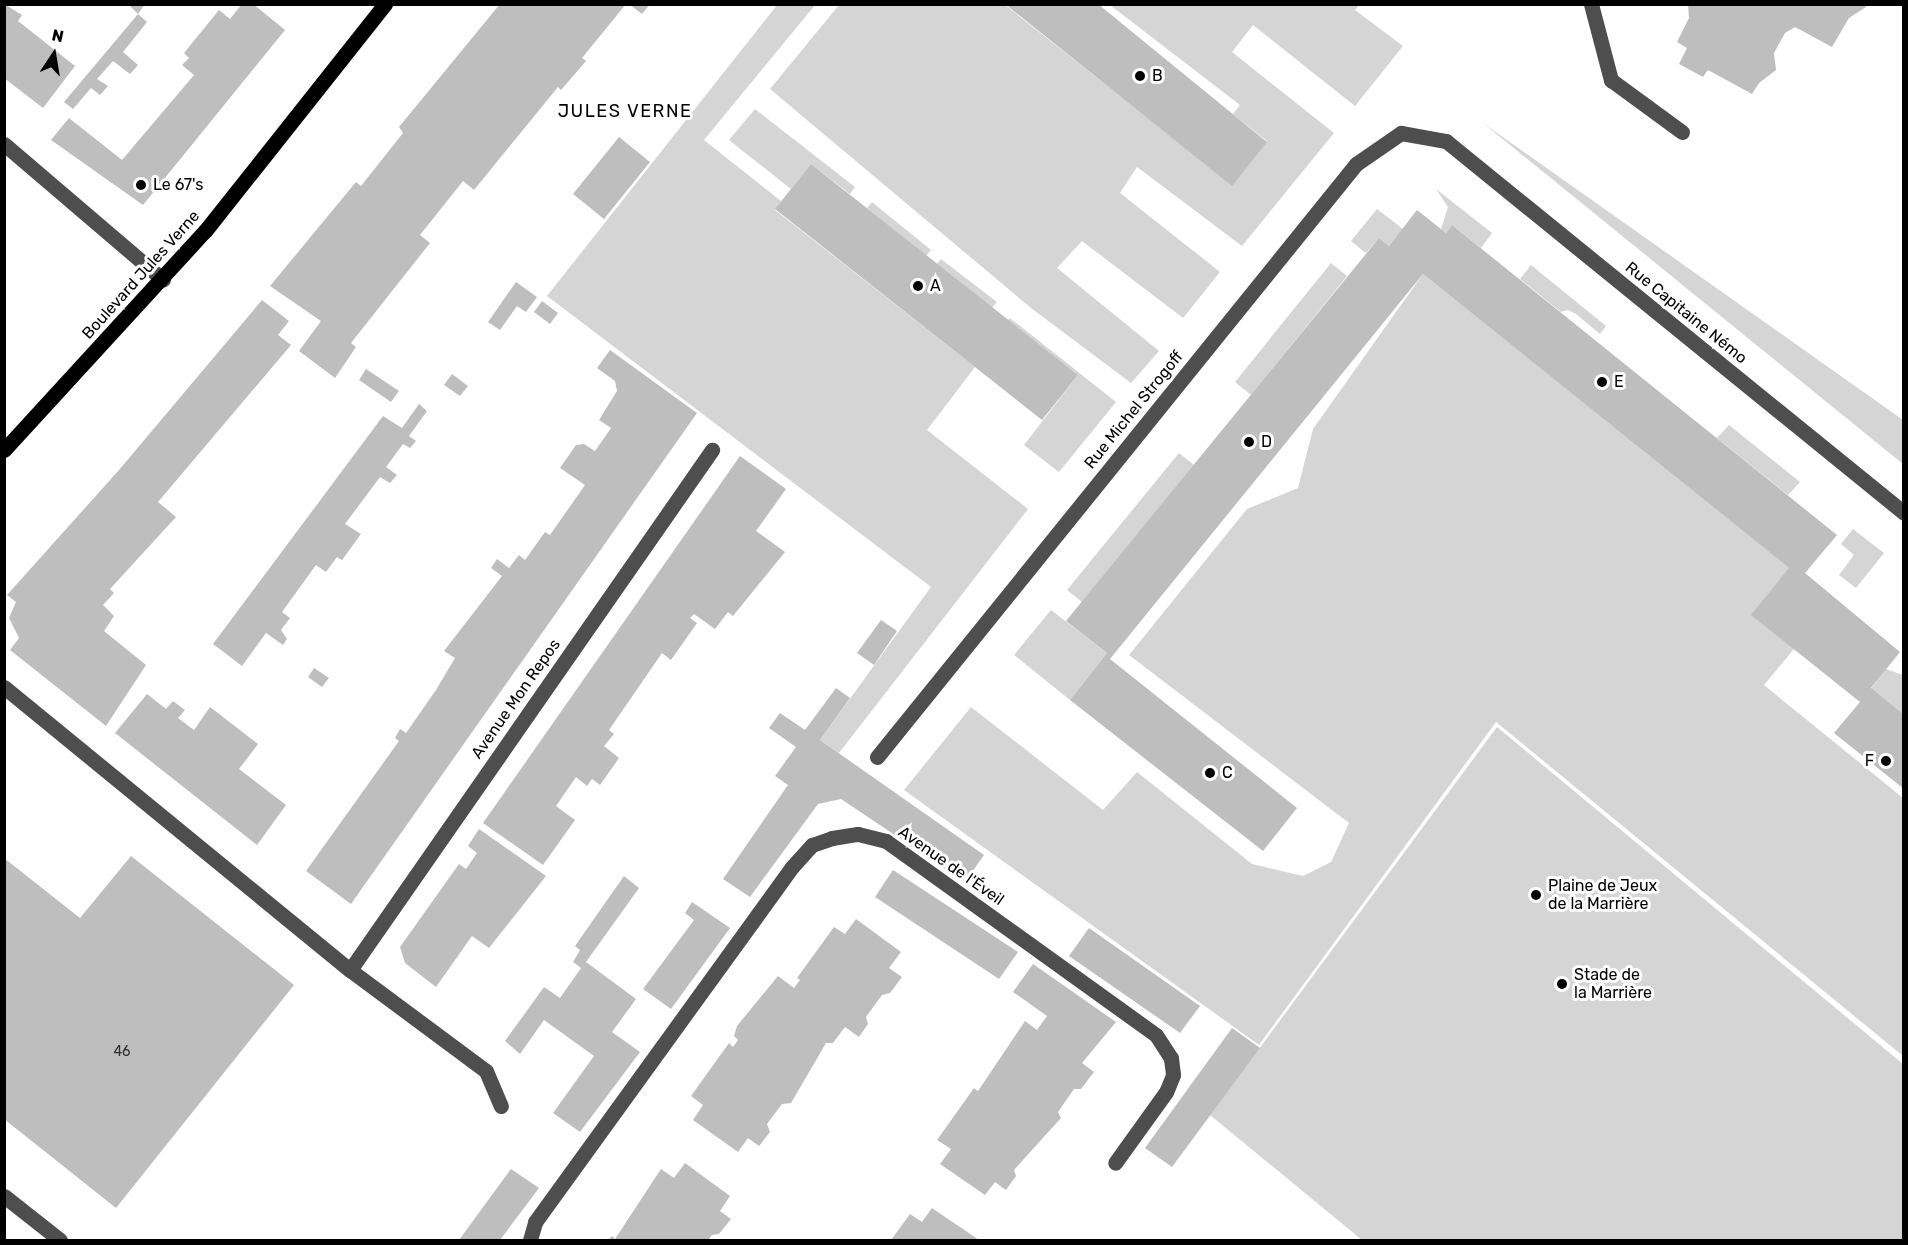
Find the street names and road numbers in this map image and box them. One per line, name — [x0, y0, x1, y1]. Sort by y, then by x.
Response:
street label: Boulevard Jules Verne — [78, 207, 204, 343]
street label: Rue Capitaine Némo — [1621, 258, 1751, 368]
street label: Rue Michel Strogoff — [1081, 347, 1187, 473]
street label: Avenue Mon Repos — [468, 635, 564, 763]
street label: Avenue de l'Éveil — [895, 822, 1007, 910]

